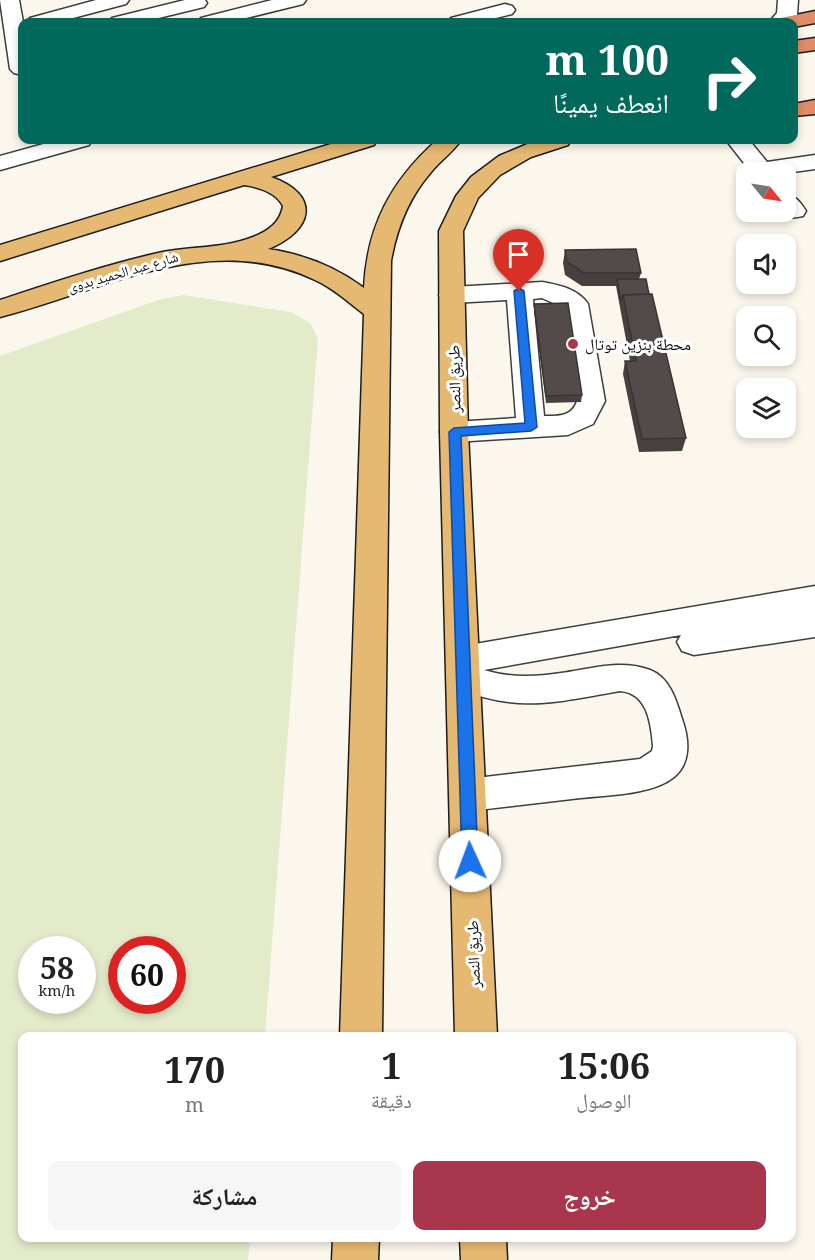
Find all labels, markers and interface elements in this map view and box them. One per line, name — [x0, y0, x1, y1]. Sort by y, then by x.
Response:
text: 100 m — [545, 30, 669, 87]
icon: right — [690, 42, 768, 120]
text: انعطف يمينًا — [553, 84, 669, 121]
north arrow — [736, 162, 796, 222]
map controls — [736, 162, 796, 438]
pin — [493, 229, 544, 291]
button: sound — [736, 234, 796, 294]
icon: arrive — [502, 238, 535, 271]
street label: شارع عبد الحميد بدوى — [65, 247, 181, 297]
button: search — [736, 306, 796, 366]
place label: محطة بنزين توتال — [585, 333, 691, 355]
marker: محطة بنزين توتال — [566, 337, 580, 351]
street label: طريق النصر — [442, 345, 466, 414]
button: layers — [736, 378, 796, 438]
position arrow — [438, 829, 502, 893]
street label: طريق النصر — [461, 920, 485, 989]
speed limit sign: 60 — [108, 936, 186, 1014]
text: 58 — [40, 947, 74, 988]
text: km/h — [39, 980, 75, 1000]
text: 1 — [381, 1041, 402, 1090]
text: 15:06 — [558, 1041, 650, 1090]
text: 170 — [164, 1045, 225, 1094]
text: دقيقة — [371, 1087, 412, 1114]
text: الوصول — [576, 1087, 632, 1114]
text: m — [185, 1091, 204, 1118]
button: مشاركة — [48, 1161, 401, 1230]
button: خروج — [413, 1161, 766, 1230]

